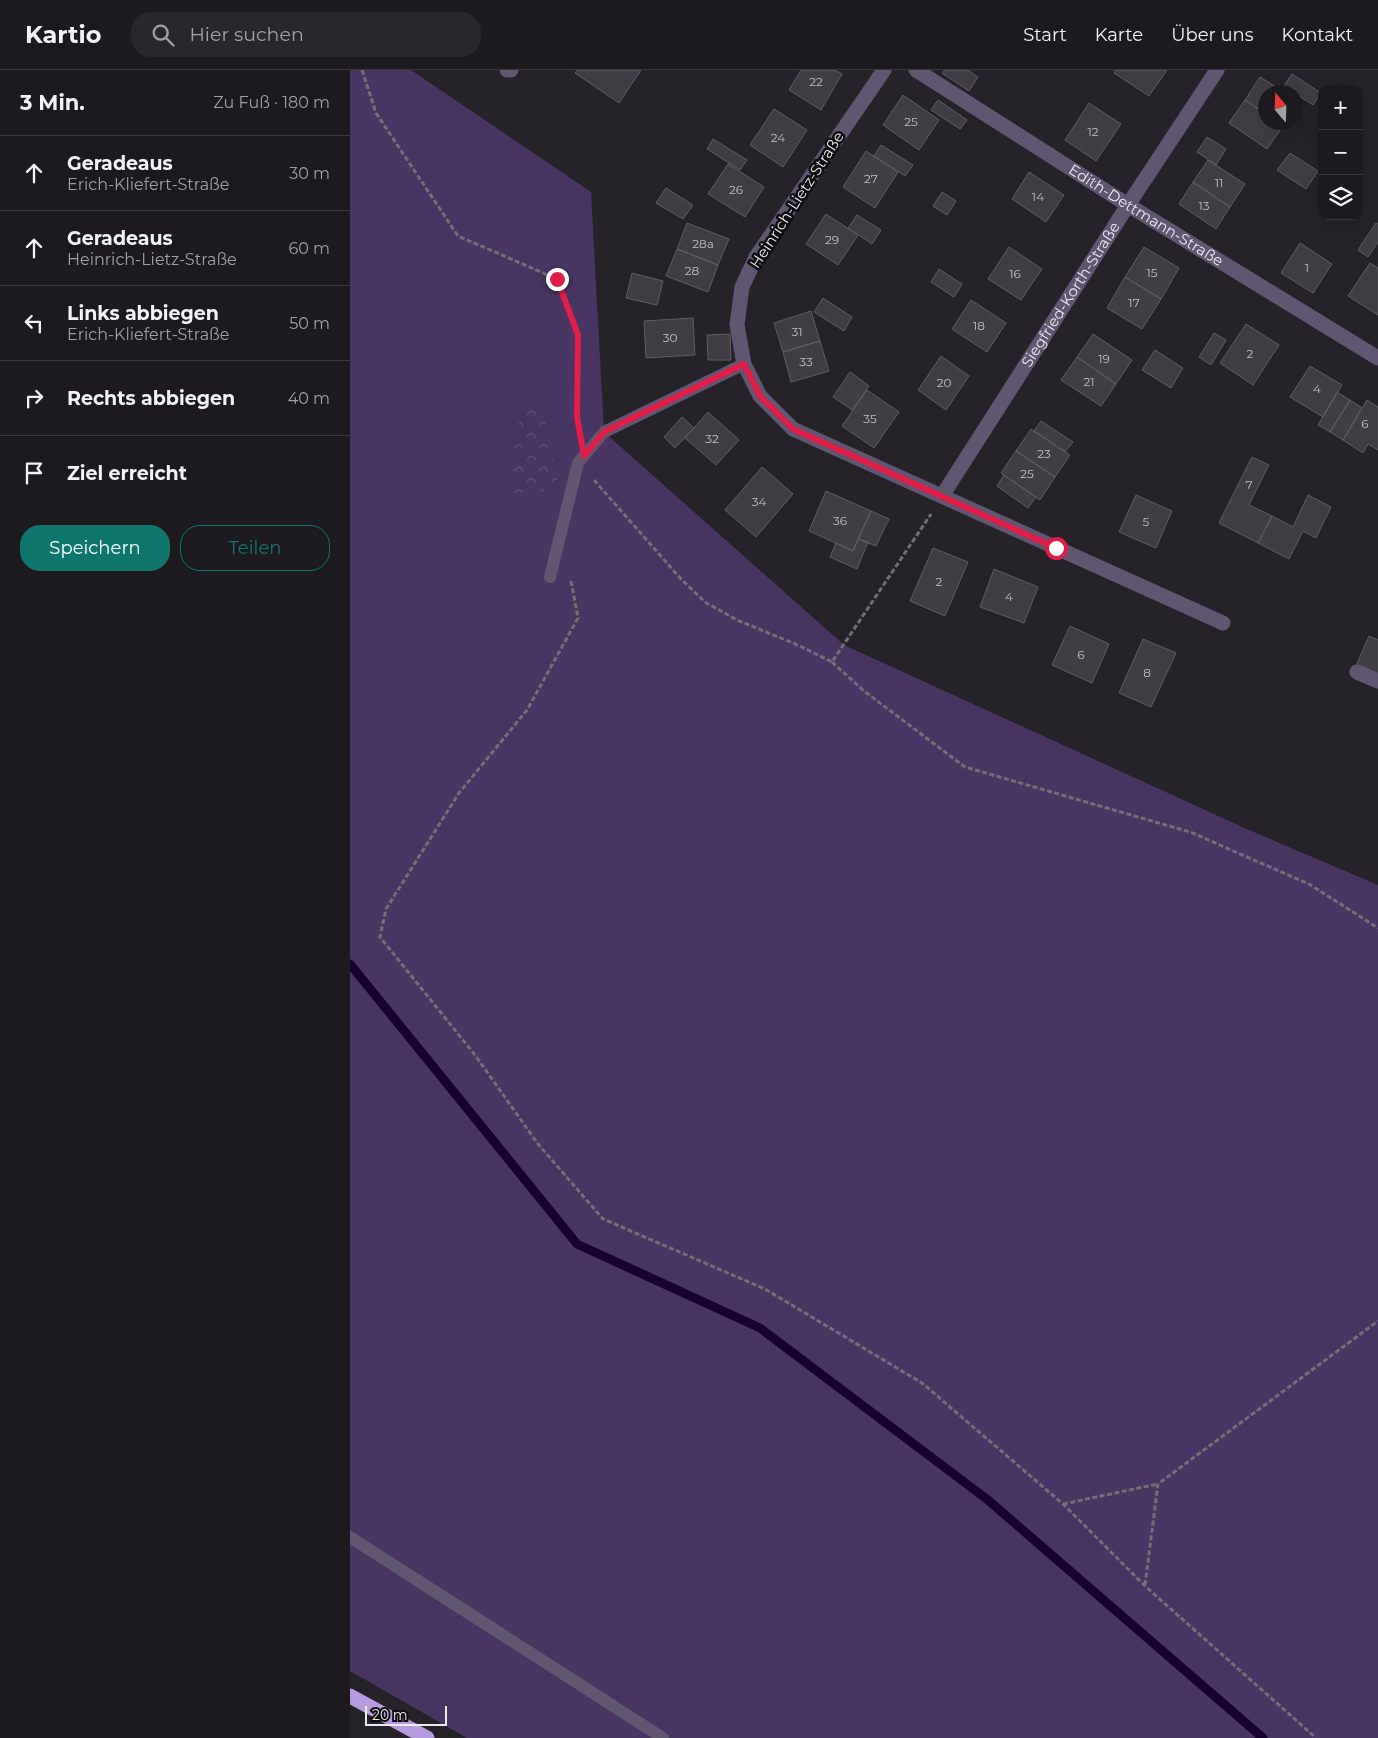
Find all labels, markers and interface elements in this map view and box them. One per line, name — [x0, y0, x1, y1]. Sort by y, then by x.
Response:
search box — [131, 12, 481, 57]
text: Kartio — [25, 20, 101, 49]
icon: search — [149, 21, 177, 49]
text: Hier suchen — [189, 23, 304, 46]
text: Start — [1023, 24, 1067, 46]
text: Karte — [1095, 24, 1143, 46]
text: Über uns — [1171, 24, 1254, 46]
text: Kontakt — [1282, 24, 1353, 46]
house number: 22 — [809, 74, 823, 89]
north arrow — [1258, 85, 1303, 130]
map controls — [1318, 85, 1363, 220]
button: + — [1318, 85, 1363, 130]
text: 3 Min. — [20, 90, 85, 115]
text: Zu Fuß · 180 m — [213, 93, 330, 112]
house number: 25 — [904, 114, 918, 129]
house number: 12 — [1087, 124, 1099, 139]
street label: Heinrich-Lietz-Straße — [745, 128, 848, 272]
house number: 24 — [771, 130, 785, 145]
button: − — [1318, 130, 1363, 175]
text: Geradeaus — [67, 152, 173, 175]
icon: ahead — [20, 159, 48, 187]
street label: Edith-Dettmann-Straße — [1065, 160, 1227, 270]
text: 30 m — [289, 164, 330, 183]
house number: 27 — [864, 171, 878, 186]
text: Erich-Kliefert-Straße — [67, 175, 229, 194]
house number: 11 — [1215, 175, 1223, 190]
button: layers — [1318, 175, 1363, 220]
house number: 26 — [729, 182, 743, 197]
house number: 14 — [1032, 189, 1044, 204]
house number: 13 — [1198, 198, 1210, 213]
street label: Siegfried-Korth-Straße — [1017, 218, 1124, 371]
text: Geradeaus — [67, 227, 173, 250]
house number: 29 — [825, 232, 839, 247]
icon: ahead — [20, 234, 48, 262]
house number: 28a — [692, 236, 714, 251]
text: 60 m — [288, 239, 330, 258]
text: Heinrich-Lietz-Straße — [67, 250, 237, 269]
house number: 1 — [1305, 260, 1309, 275]
house number: 28 — [685, 263, 700, 278]
house number: 15 — [1146, 265, 1158, 280]
house number: 16 — [1009, 266, 1021, 281]
route end — [546, 268, 569, 291]
house number: 17 — [1128, 295, 1140, 310]
text: Links abbiegen — [67, 302, 219, 325]
icon: left — [20, 309, 48, 337]
text: 50 m — [289, 314, 330, 333]
house number: 18 — [973, 318, 985, 333]
house number: 31 — [791, 324, 803, 339]
text: Erich-Kliefert-Straße — [67, 325, 229, 344]
house number: 30 — [663, 330, 677, 345]
house number: 2 — [1247, 346, 1254, 361]
house number: 19 — [1098, 351, 1110, 366]
house number: 33 — [799, 354, 813, 369]
house number: 21 — [1083, 374, 1095, 389]
house number: 20 — [937, 375, 951, 390]
house number: 4 — [1313, 381, 1321, 396]
icon: right — [20, 384, 48, 412]
text: Rechts abbiegen — [67, 387, 235, 410]
text: 40 m — [288, 389, 330, 408]
house number: 35 — [863, 411, 877, 426]
house number: 6 — [1361, 416, 1369, 431]
house number: 32 — [705, 431, 719, 446]
house number: 23 — [1037, 446, 1051, 461]
icon: arrive — [20, 459, 48, 487]
text: Ziel erreicht — [67, 462, 187, 485]
house number: 25 — [1020, 466, 1034, 481]
house number: 7 — [1245, 477, 1253, 492]
house number: 34 — [752, 494, 766, 509]
house number: 36 — [833, 513, 847, 528]
house number: 5 — [1143, 514, 1150, 529]
button: Speichern — [20, 525, 170, 571]
button: Teilen — [180, 525, 330, 571]
route start — [1045, 537, 1068, 560]
house number: 2 — [936, 574, 943, 589]
house number: 4 — [1005, 589, 1013, 604]
house number: 6 — [1077, 647, 1085, 662]
house number: 8 — [1143, 665, 1151, 680]
scale bar — [365, 1703, 448, 1726]
text: 20 m — [372, 1706, 408, 1724]

